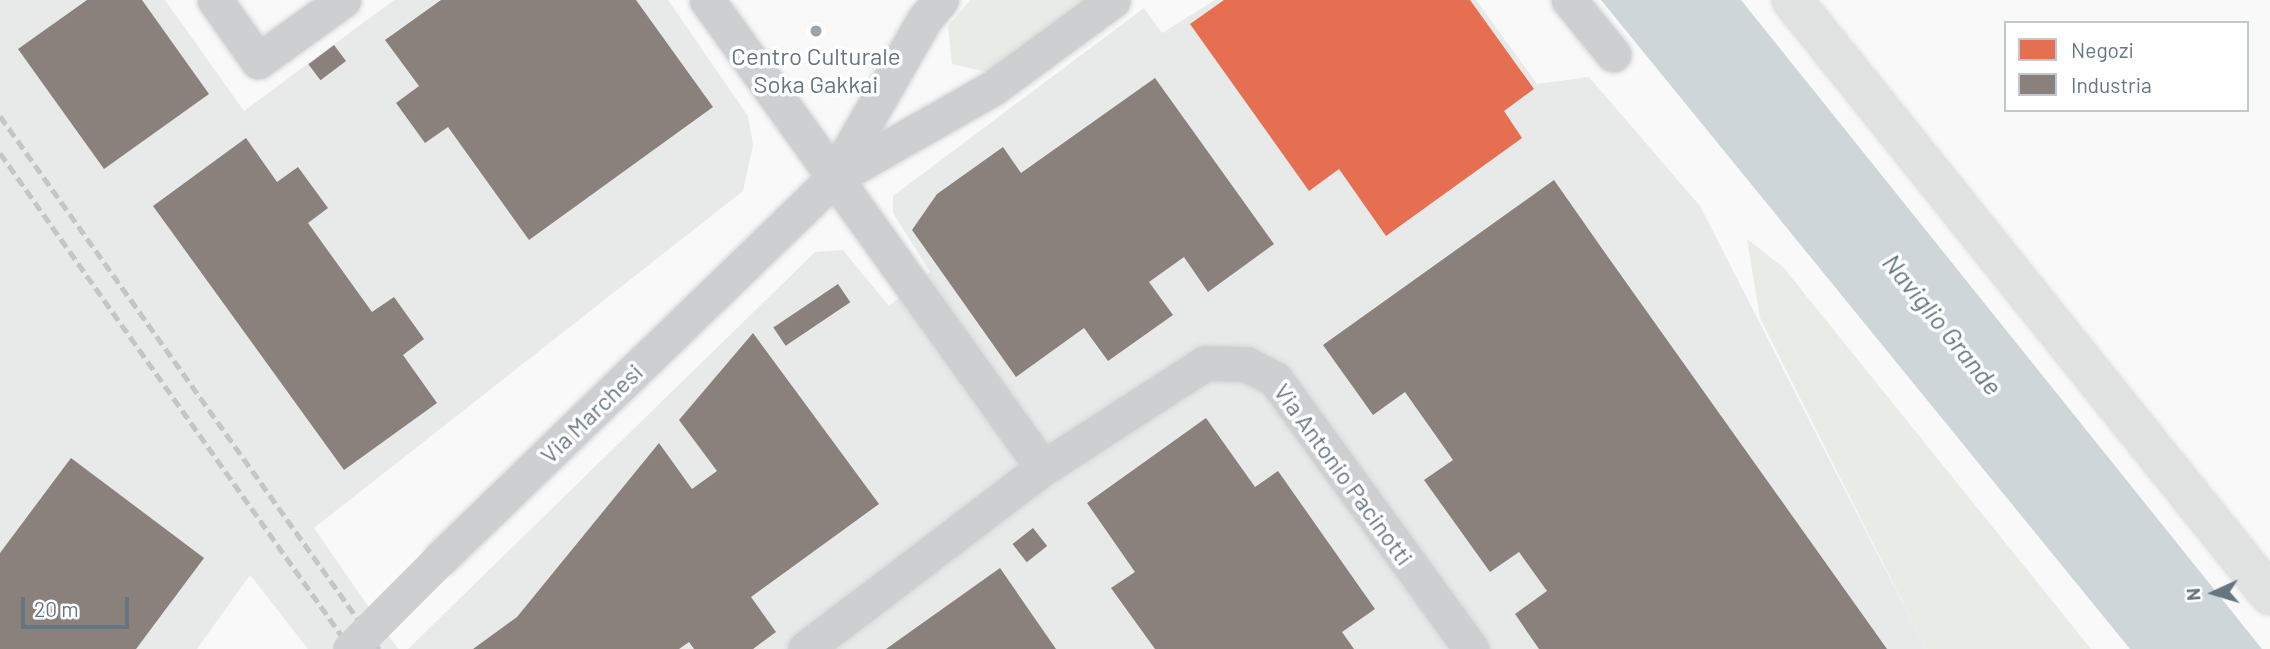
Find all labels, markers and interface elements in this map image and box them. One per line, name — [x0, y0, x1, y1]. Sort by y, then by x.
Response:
legend — [2004, 21, 2249, 112]
marker: Centro Culturale Soka Gakkai — [808, 23, 824, 39]
text: Negozi — [2071, 37, 2134, 62]
place label: Centro Culturale Soka Gakkai — [731, 42, 901, 98]
text: Industria — [2071, 72, 2152, 97]
water label: Naviglio Grande — [1877, 247, 2009, 401]
street label: Via Marchesi — [534, 357, 648, 469]
street label: Via Antonio Pacinotti — [1268, 378, 1420, 570]
north arrow — [2179, 558, 2249, 628]
scale bar — [24, 582, 133, 626]
text: N — [2181, 587, 2204, 602]
text: 20 m — [34, 596, 79, 621]

